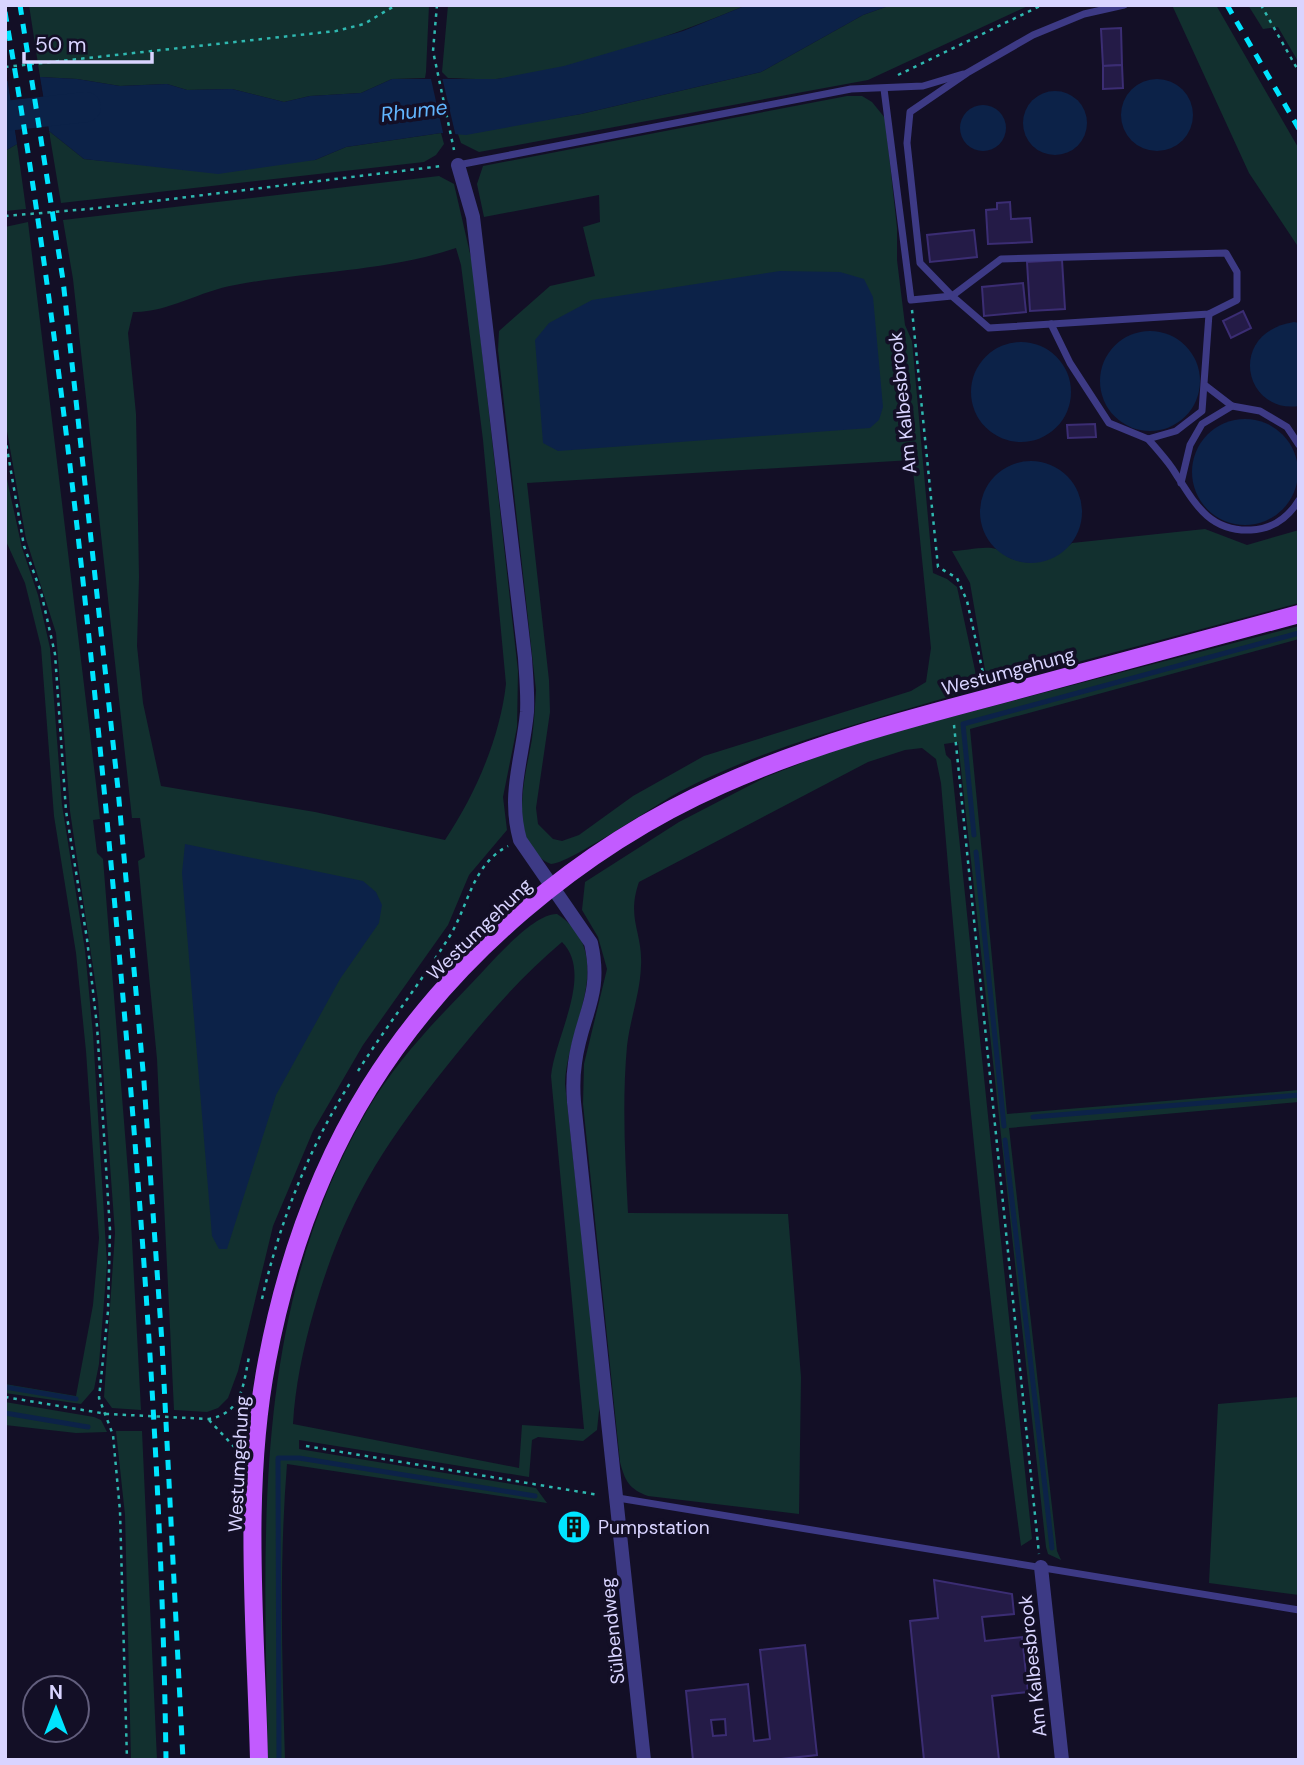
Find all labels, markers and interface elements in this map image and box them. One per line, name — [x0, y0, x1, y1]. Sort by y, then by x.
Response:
scale bar — [24, 21, 152, 65]
text: 50 m — [35, 31, 86, 59]
water label: Rhume — [379, 93, 449, 129]
street label: Am Kalbesbrook — [883, 330, 922, 475]
street label: Westumgehung — [939, 642, 1078, 701]
street label: Westumgehung — [421, 873, 538, 986]
street label: Westumgehung — [222, 1395, 255, 1533]
building icon: Pumpstation — [555, 1508, 593, 1546]
place label: Pumpstation — [598, 1515, 710, 1540]
street label: Sülbendweg — [594, 1576, 631, 1686]
street label: Am Kalbesbrook — [1013, 1593, 1052, 1738]
north arrow — [21, 1674, 91, 1744]
text: N — [49, 1680, 63, 1705]

